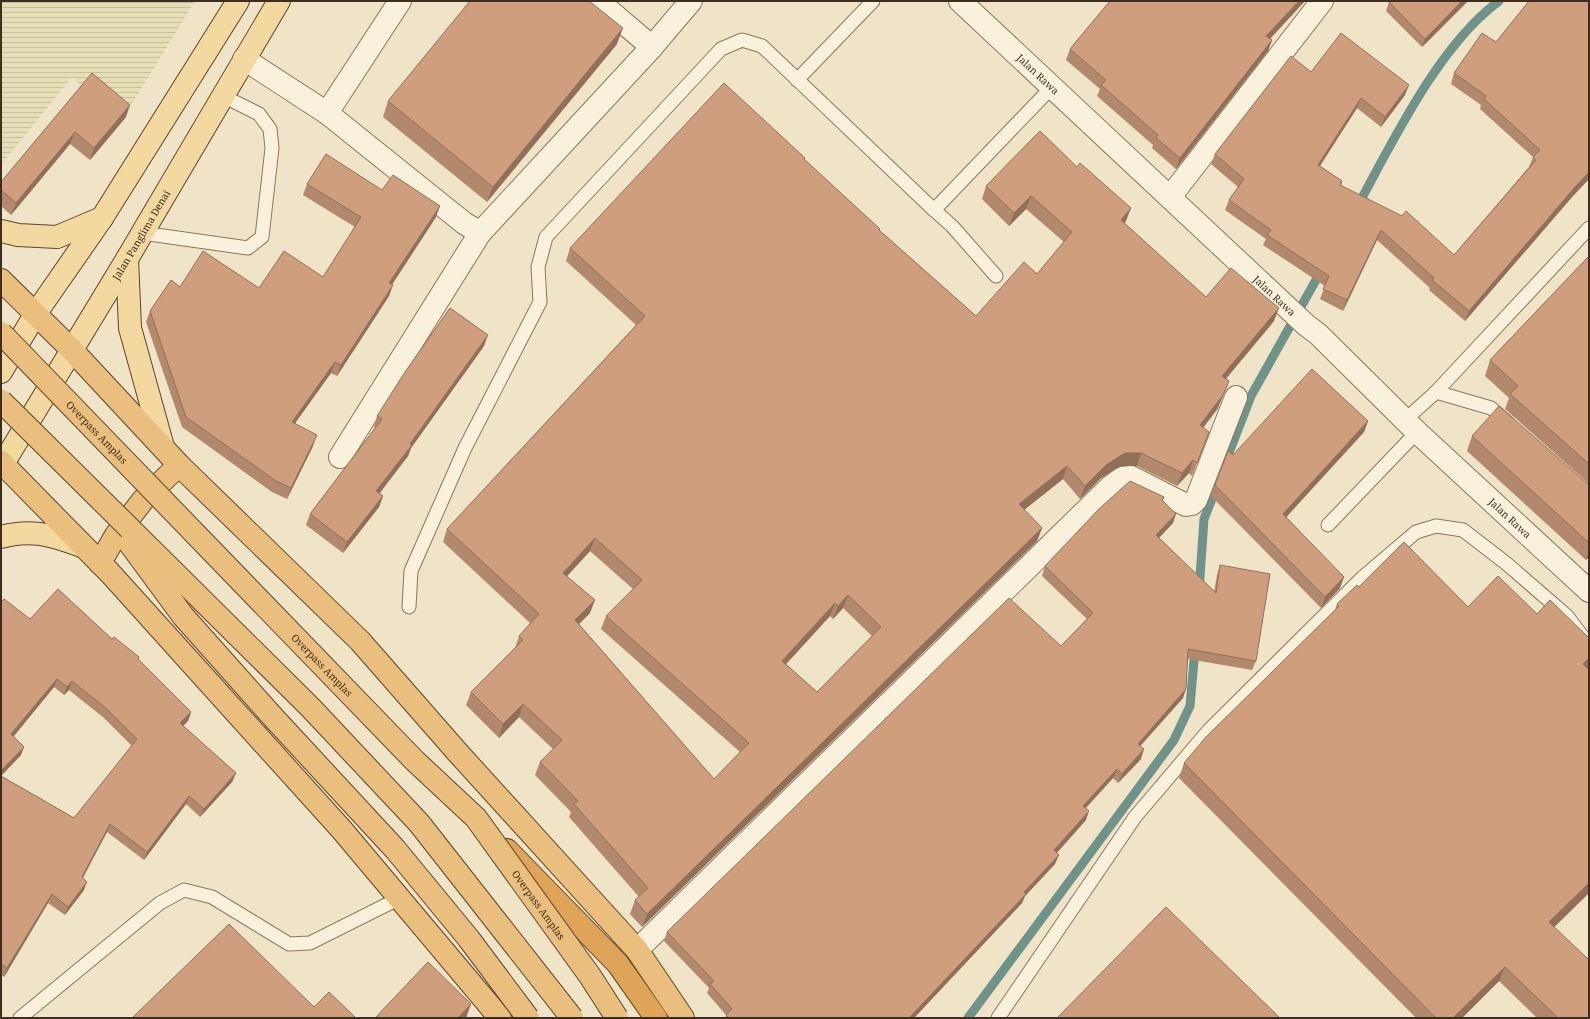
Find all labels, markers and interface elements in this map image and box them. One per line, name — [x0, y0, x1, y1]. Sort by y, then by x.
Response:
street label: Jalan Rawa — [1013, 50, 1063, 98]
street label: Jalan Panglima Denai — [108, 187, 174, 284]
street label: Jalan Rawa — [1250, 272, 1299, 319]
street label: Overpass Amplas — [63, 398, 131, 467]
street label: Jalan Rawa — [1485, 494, 1535, 542]
street label: Overpass Amplas — [288, 631, 356, 700]
street label: Overpass Amplas — [509, 867, 569, 943]

